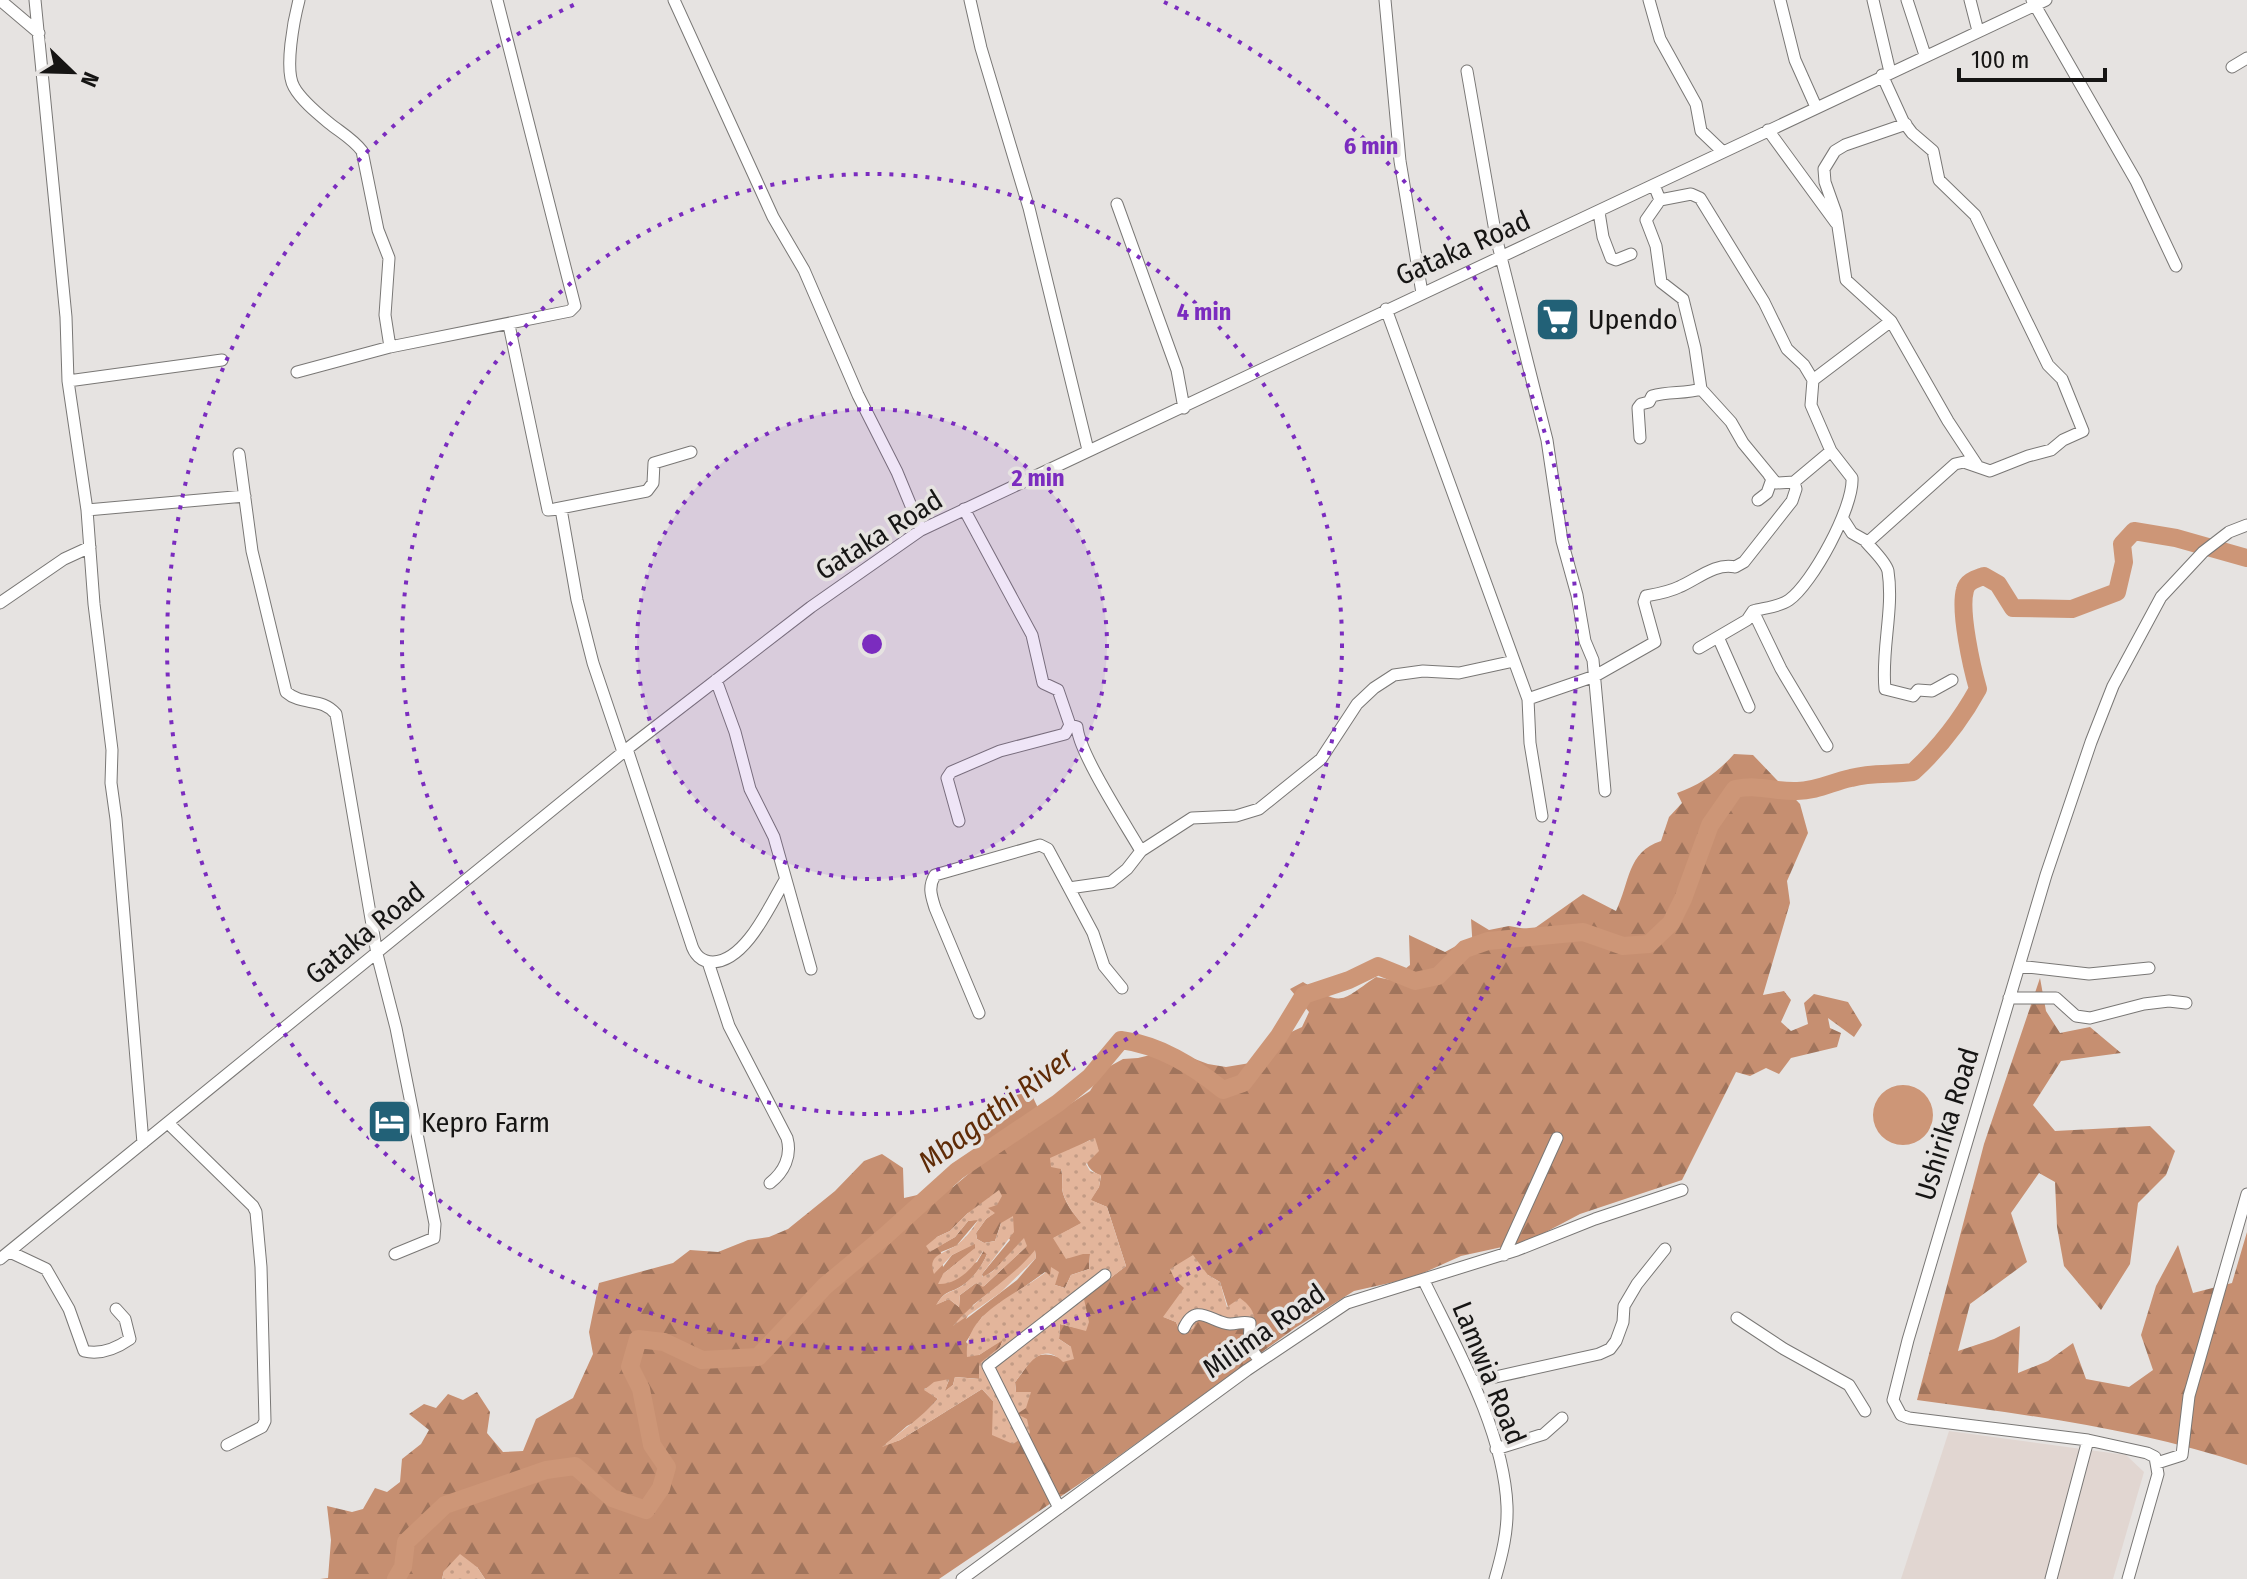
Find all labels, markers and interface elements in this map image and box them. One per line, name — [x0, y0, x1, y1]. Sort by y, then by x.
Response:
north arrow — [32, 32, 112, 112]
scale bar — [1959, 32, 2105, 82]
text: 100 m — [1971, 46, 2029, 74]
text: N — [75, 68, 105, 91]
text: 6 min — [1344, 132, 1398, 160]
street label: Gataka Road — [1391, 204, 1535, 292]
supermarket icon: Upendo — [1533, 295, 1581, 343]
text: 4 min — [1177, 298, 1231, 326]
place label: Upendo — [1588, 303, 1678, 336]
text: 2 min — [1010, 464, 1065, 492]
street label: Gataka Road — [809, 483, 949, 587]
centre of rings — [858, 630, 886, 658]
street label: Gataka Road — [299, 875, 431, 991]
water label: Mbagathi River — [911, 1039, 1082, 1180]
street label: Ushirika Road — [1908, 1044, 1986, 1204]
hotel icon: Kepro Farm — [366, 1098, 414, 1146]
place label: Kepro Farm — [421, 1106, 550, 1139]
street label: Milima Road — [1197, 1277, 1331, 1385]
street label: Lamwia Road — [1445, 1297, 1533, 1449]

